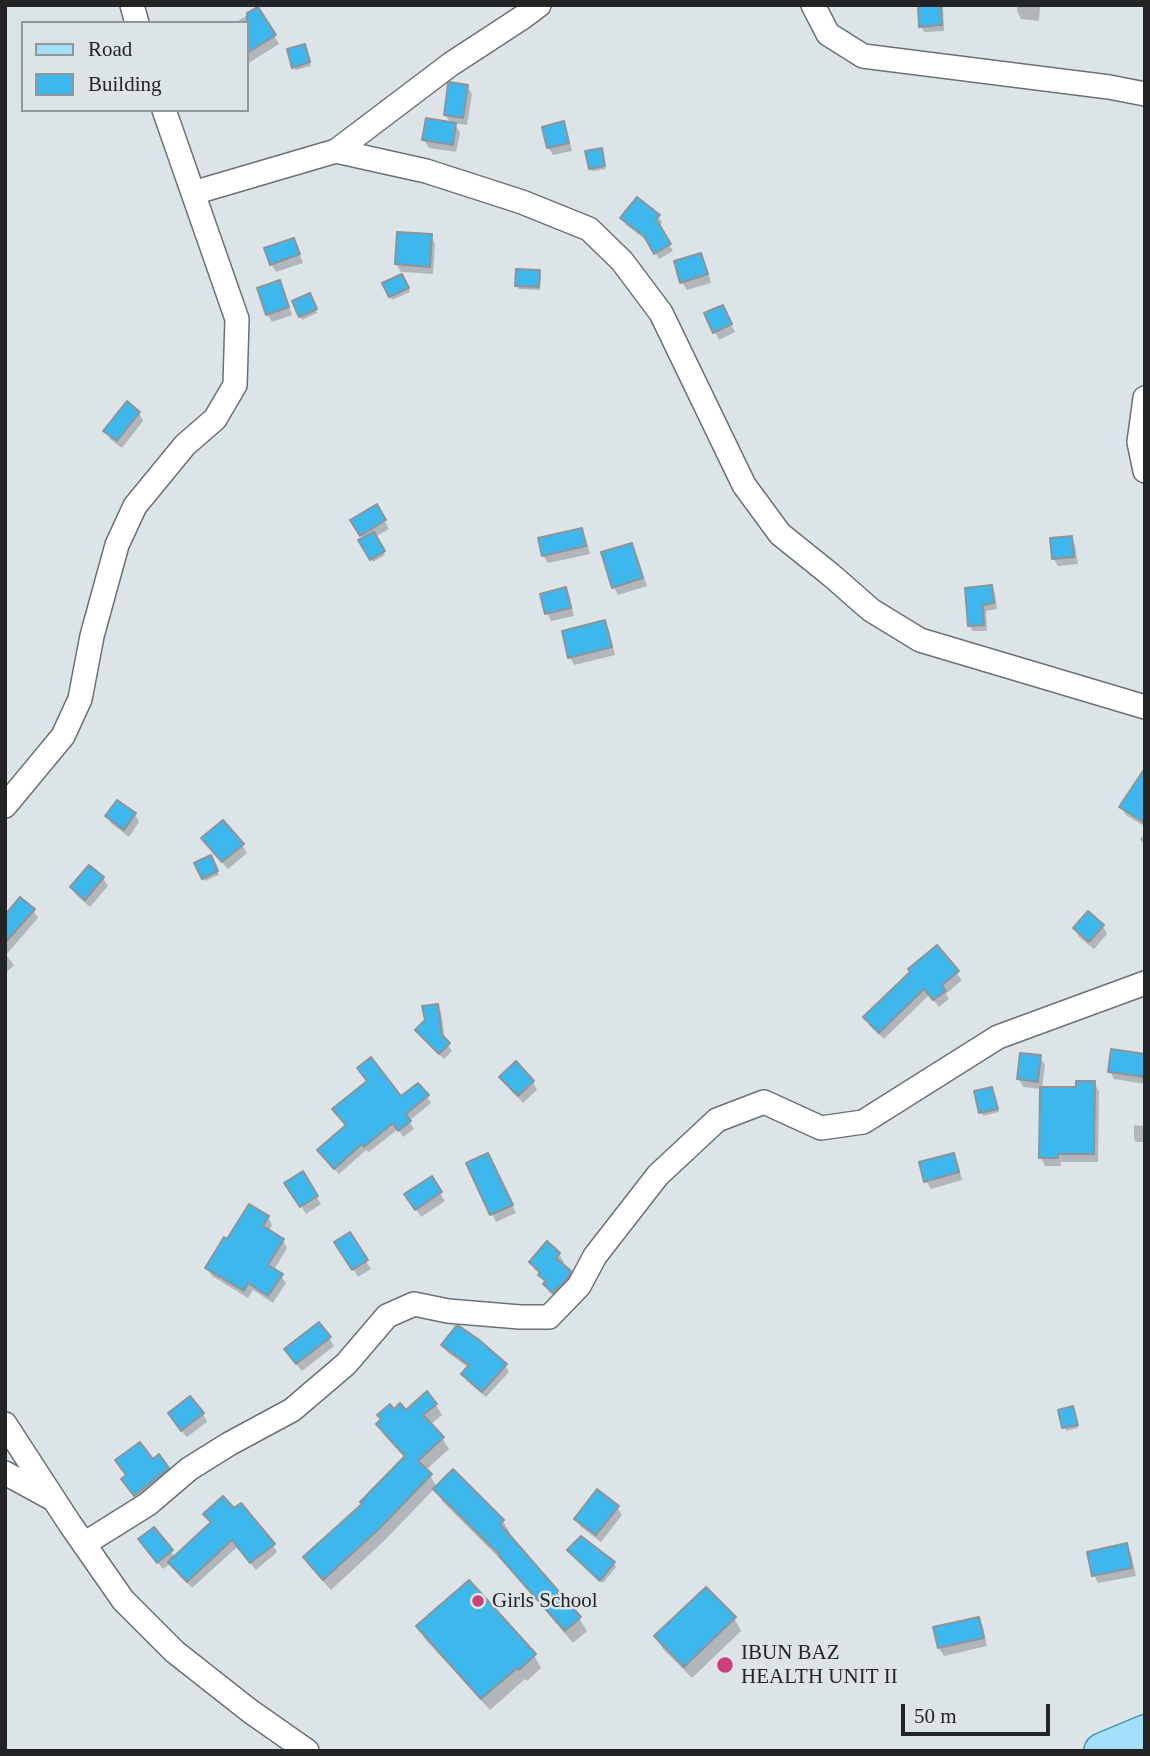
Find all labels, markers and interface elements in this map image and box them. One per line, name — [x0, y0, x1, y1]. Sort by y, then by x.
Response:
legend — [21, 21, 248, 112]
text: Road — [88, 37, 132, 61]
text: Building — [88, 72, 162, 96]
place label: Girls School — [492, 1588, 598, 1614]
marker: Girls School — [470, 1593, 486, 1609]
place label: IBUN BAZ HEALTH UNIT II — [741, 1640, 898, 1690]
marker: IBUN BAZ HEALTH UNIT II — [715, 1655, 735, 1675]
scale bar — [905, 1690, 1054, 1734]
text: 50 m — [914, 1704, 957, 1728]

